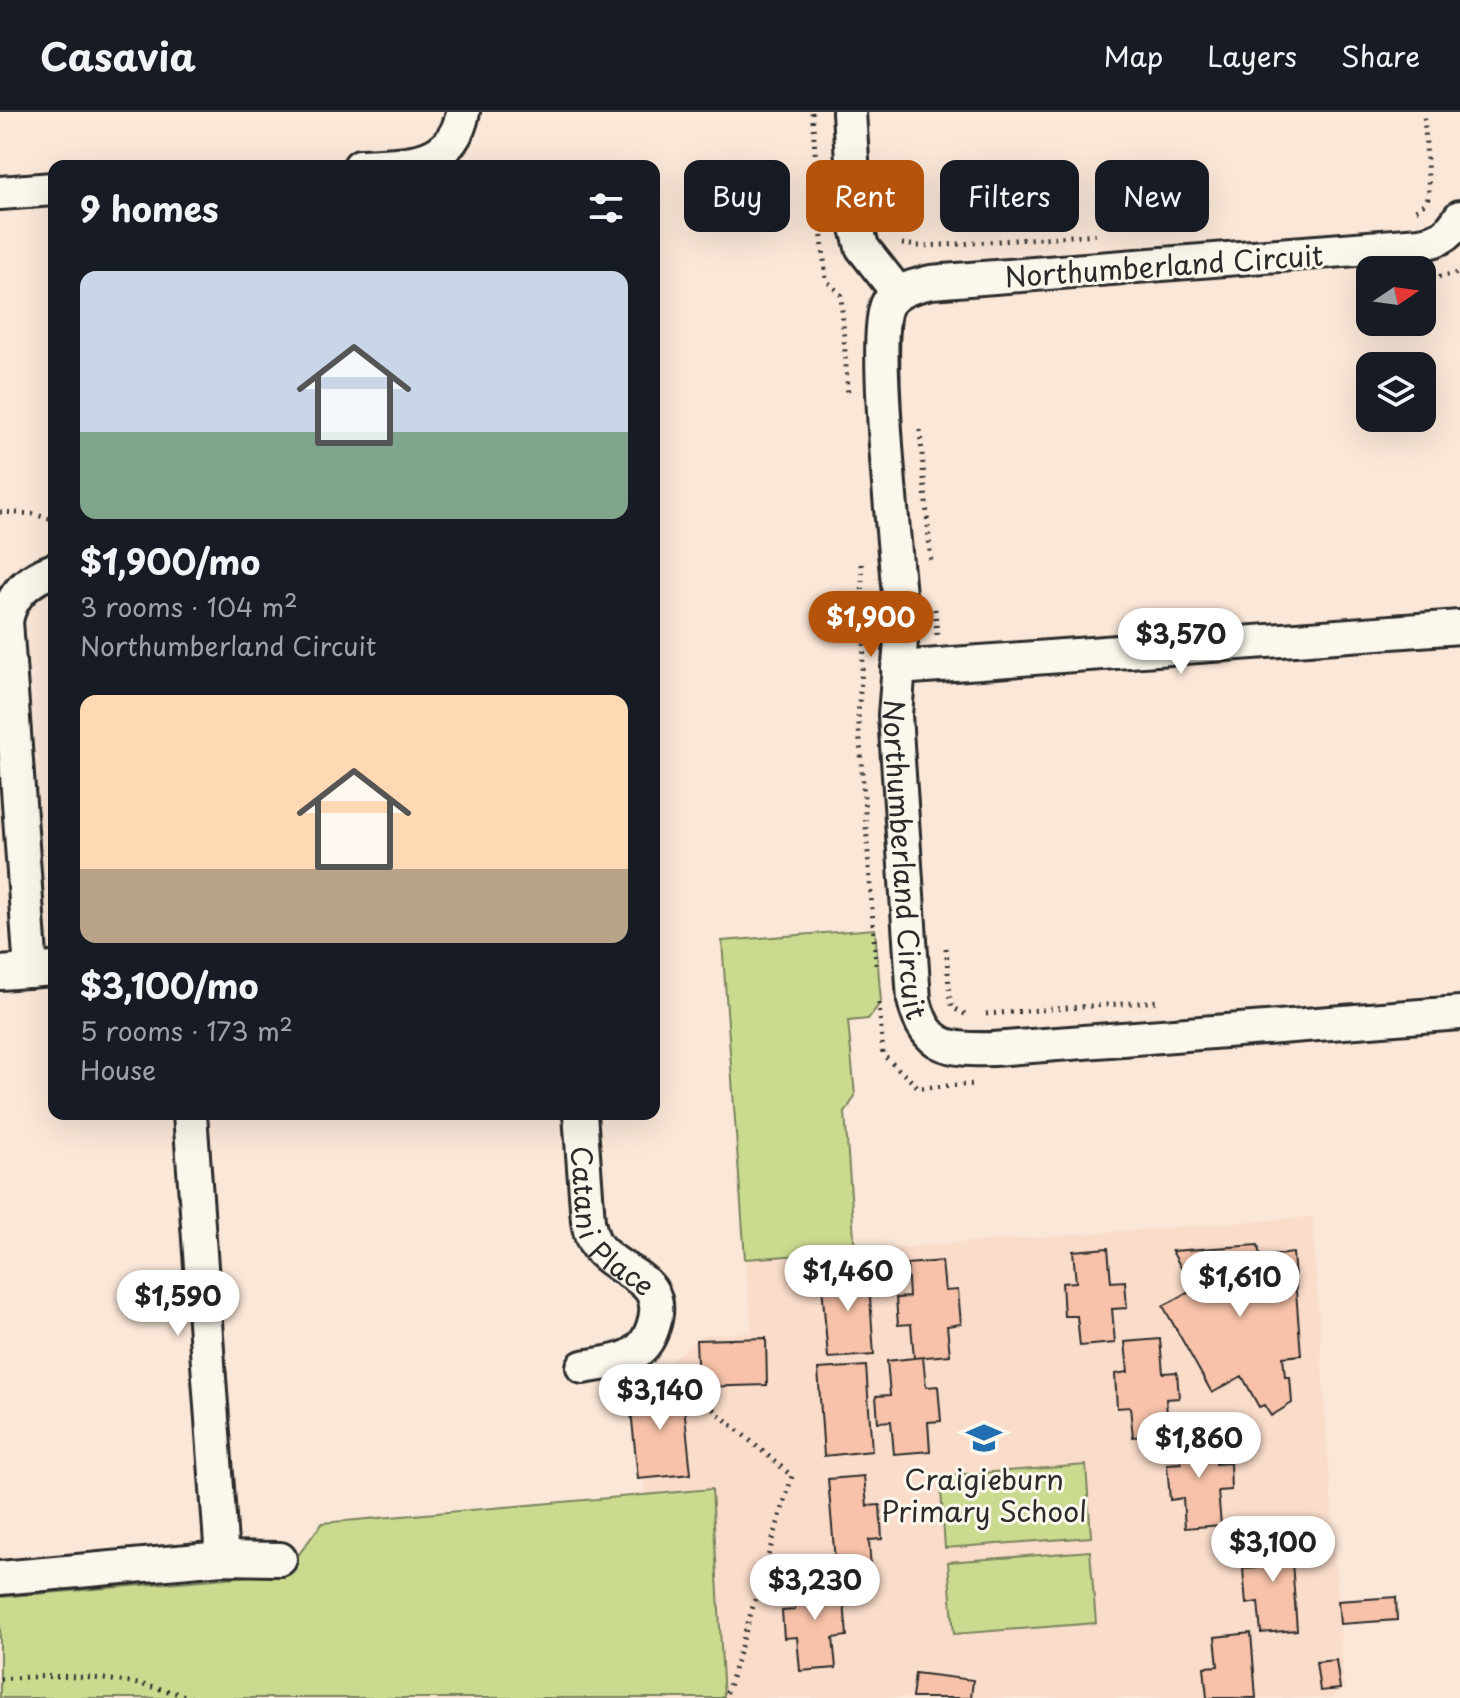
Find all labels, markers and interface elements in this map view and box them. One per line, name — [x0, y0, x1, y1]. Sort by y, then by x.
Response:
text: Casavia — [40, 27, 196, 84]
text: Map — [1103, 34, 1163, 77]
text: Layers — [1207, 34, 1297, 77]
text: Share — [1341, 34, 1420, 77]
chip: Buy — [684, 160, 790, 232]
chip: Rent — [806, 160, 924, 232]
chip: Filters — [940, 160, 1079, 232]
chip: New — [1095, 160, 1209, 232]
text: 9 homes — [80, 182, 219, 234]
icon: filters — [584, 186, 628, 230]
street label: Northumberland Circuit — [1003, 232, 1325, 298]
north arrow — [1356, 256, 1436, 336]
map controls — [1356, 256, 1436, 432]
icon: home — [282, 323, 426, 467]
button: layers — [1356, 352, 1436, 432]
text: $1,900/mo — [80, 535, 260, 587]
text: 3 rooms · 104 m² — [80, 587, 298, 626]
pin: $1,900 — [806, 591, 936, 659]
text: $1,900 — [827, 597, 916, 636]
pin: $3,570 — [1116, 608, 1246, 676]
text: $3,570 — [1136, 614, 1226, 653]
text: Northumberland Circuit — [80, 626, 376, 665]
street label: Northumberland Circuit — [873, 698, 940, 1025]
icon: home — [282, 747, 426, 891]
text: $3,100/mo — [80, 959, 258, 1011]
text: 5 rooms · 173 m² — [80, 1011, 293, 1050]
text: House — [80, 1050, 156, 1089]
street label: Catani Place — [561, 1144, 666, 1305]
pin: $1,460 — [783, 1245, 913, 1313]
text: $1,460 — [802, 1251, 894, 1290]
pin: $1,610 — [1175, 1251, 1305, 1319]
text: $1,610 — [1199, 1257, 1281, 1296]
pin: $1,590 — [113, 1270, 243, 1338]
text: $1,590 — [135, 1276, 221, 1315]
pin: $3,140 — [595, 1364, 725, 1432]
text: $3,140 — [617, 1370, 703, 1409]
pin: $1,860 — [1134, 1412, 1264, 1480]
text: $1,860 — [1155, 1418, 1243, 1457]
school or university icon: Craigieburn Primary School — [965, 1419, 1003, 1457]
place label: Craigieburn Primary School — [881, 1457, 1087, 1532]
pin: $3,100 — [1208, 1516, 1338, 1584]
text: $3,100 — [1229, 1522, 1317, 1561]
pin: $3,230 — [750, 1554, 880, 1622]
text: $3,230 — [768, 1560, 862, 1599]

